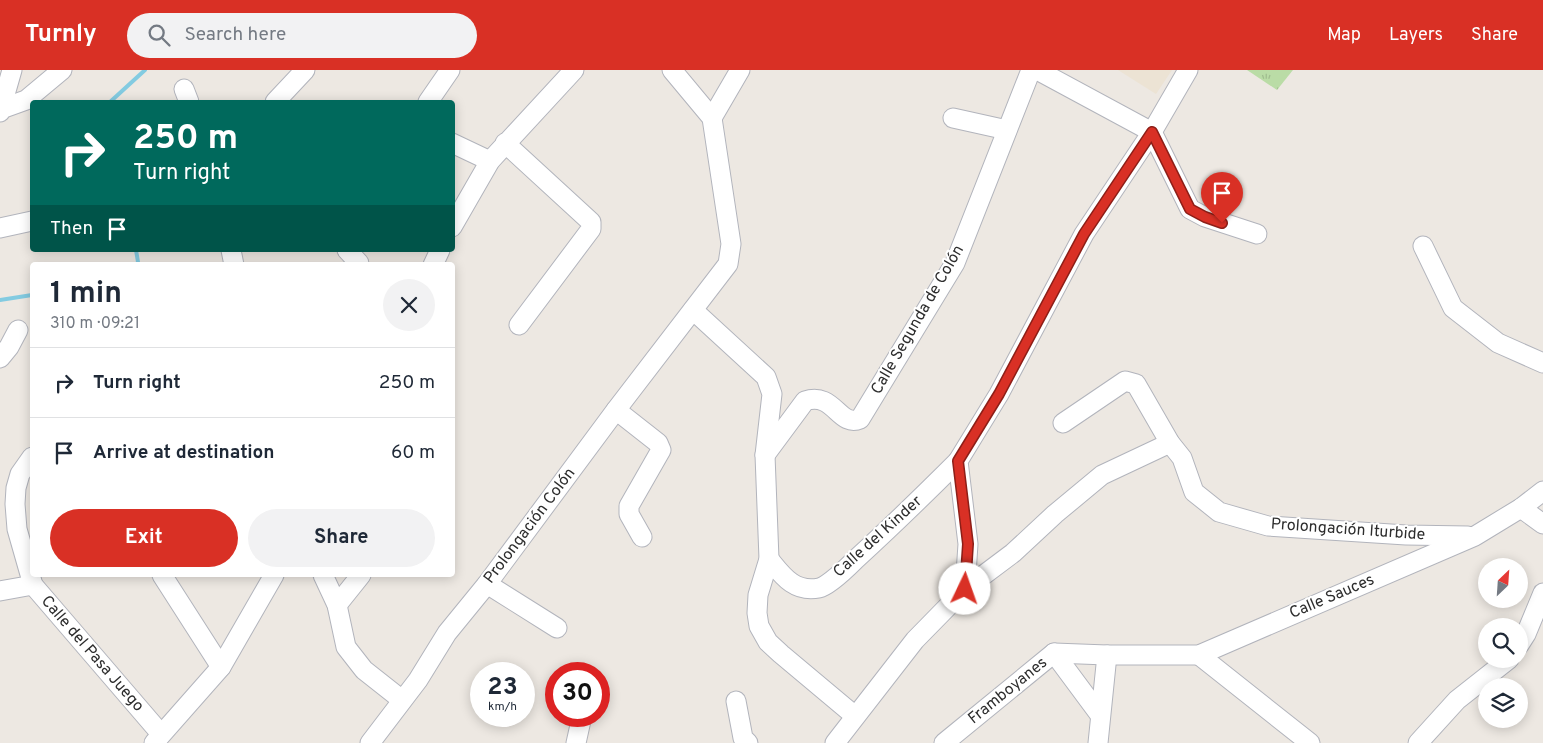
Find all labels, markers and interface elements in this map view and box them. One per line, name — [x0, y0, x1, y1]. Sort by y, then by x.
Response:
search box — [127, 13, 477, 58]
text: Turnly — [25, 20, 97, 50]
icon: search — [145, 21, 173, 49]
text: Search here — [185, 23, 286, 47]
text: Map — [1327, 24, 1361, 47]
text: Layers — [1389, 24, 1443, 47]
text: Share — [1471, 24, 1518, 47]
text: 250 m — [133, 117, 238, 161]
icon: right — [50, 120, 115, 185]
text: Turn right — [133, 160, 230, 187]
pin — [1201, 172, 1243, 223]
icon: arrive — [1208, 179, 1236, 207]
icon: arrive — [103, 215, 131, 243]
text: Then — [50, 217, 93, 241]
street label: Calle Segunda de Colón — [867, 242, 969, 398]
text: 1 min — [50, 276, 122, 313]
button: close — [383, 279, 435, 331]
text: 310 m · 09:21 — [50, 314, 140, 334]
icon: right — [50, 369, 78, 397]
text: Turn right — [93, 371, 181, 395]
text: 250 m — [379, 371, 435, 395]
icon: arrive — [50, 439, 78, 467]
text: Arrive at destination — [93, 441, 274, 465]
text: 60 m — [391, 441, 435, 465]
street label: Prolongación Colón — [480, 464, 580, 588]
street label: Calle del Kinder — [829, 492, 927, 582]
button: Exit — [50, 509, 238, 567]
button: Share — [248, 509, 435, 567]
street label: Prolongación Iturbide — [1270, 515, 1426, 545]
north arrow — [1478, 558, 1528, 608]
map controls — [1478, 558, 1528, 728]
position arrow — [938, 562, 990, 614]
street label: Calle Sauces — [1286, 570, 1378, 624]
street label: Calle del Pasa Juego — [36, 592, 148, 716]
button: search — [1478, 618, 1528, 668]
street label: Framboyanes — [964, 653, 1052, 729]
speed limit sign: 30 — [545, 662, 610, 727]
text: 23 — [487, 672, 518, 704]
button: layers — [1478, 678, 1528, 728]
text: km/h — [488, 699, 517, 715]

